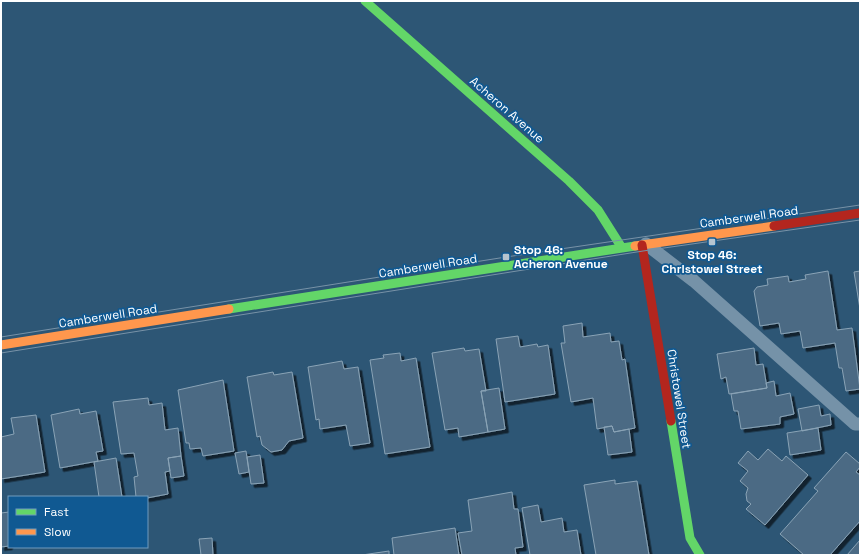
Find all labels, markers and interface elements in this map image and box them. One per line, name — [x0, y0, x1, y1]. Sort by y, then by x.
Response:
street label: Acheron Avenue — [466, 73, 548, 147]
street label: Camberwell Road — [699, 202, 799, 232]
marker: Stop 46: Christowel Street — [707, 237, 717, 247]
place label: Stop 46: Acheron Avenue — [514, 242, 608, 272]
place label: Stop 46: Christowel Street — [662, 247, 762, 277]
street label: Camberwell Road — [378, 250, 478, 282]
marker: Stop 46: Acheron Avenue — [501, 252, 511, 262]
street label: Camberwell Road — [58, 300, 158, 332]
street label: Christowel Street — [663, 348, 695, 450]
legend — [8, 496, 148, 548]
text: Fast — [44, 504, 69, 520]
text: Slow — [44, 524, 71, 540]

